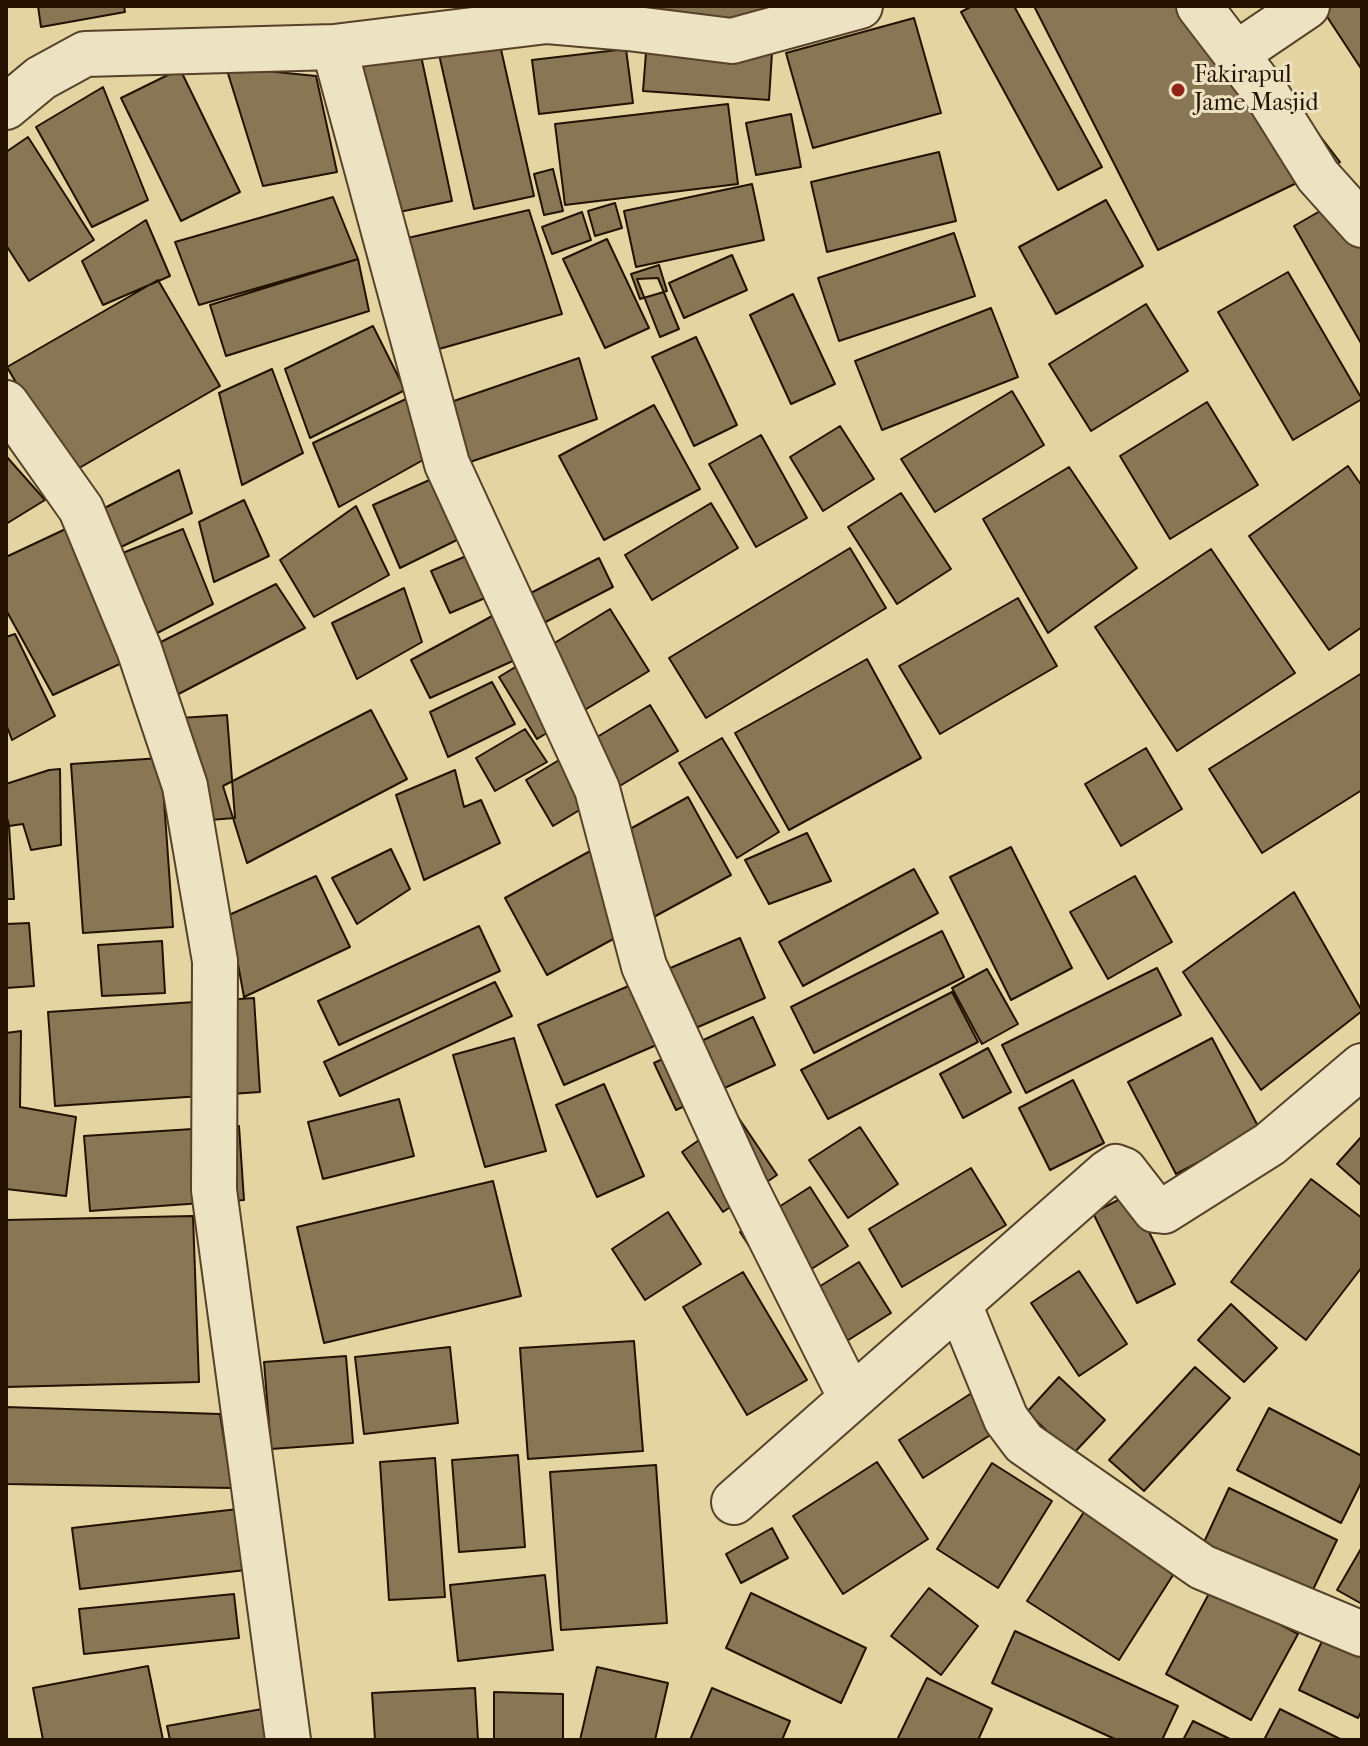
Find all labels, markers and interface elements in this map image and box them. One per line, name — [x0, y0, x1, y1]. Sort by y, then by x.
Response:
place label: Fakirapul Jame Masjid — [1194, 62, 1319, 118]
marker: Fakirapul Jame Masjid — [1169, 81, 1187, 99]

